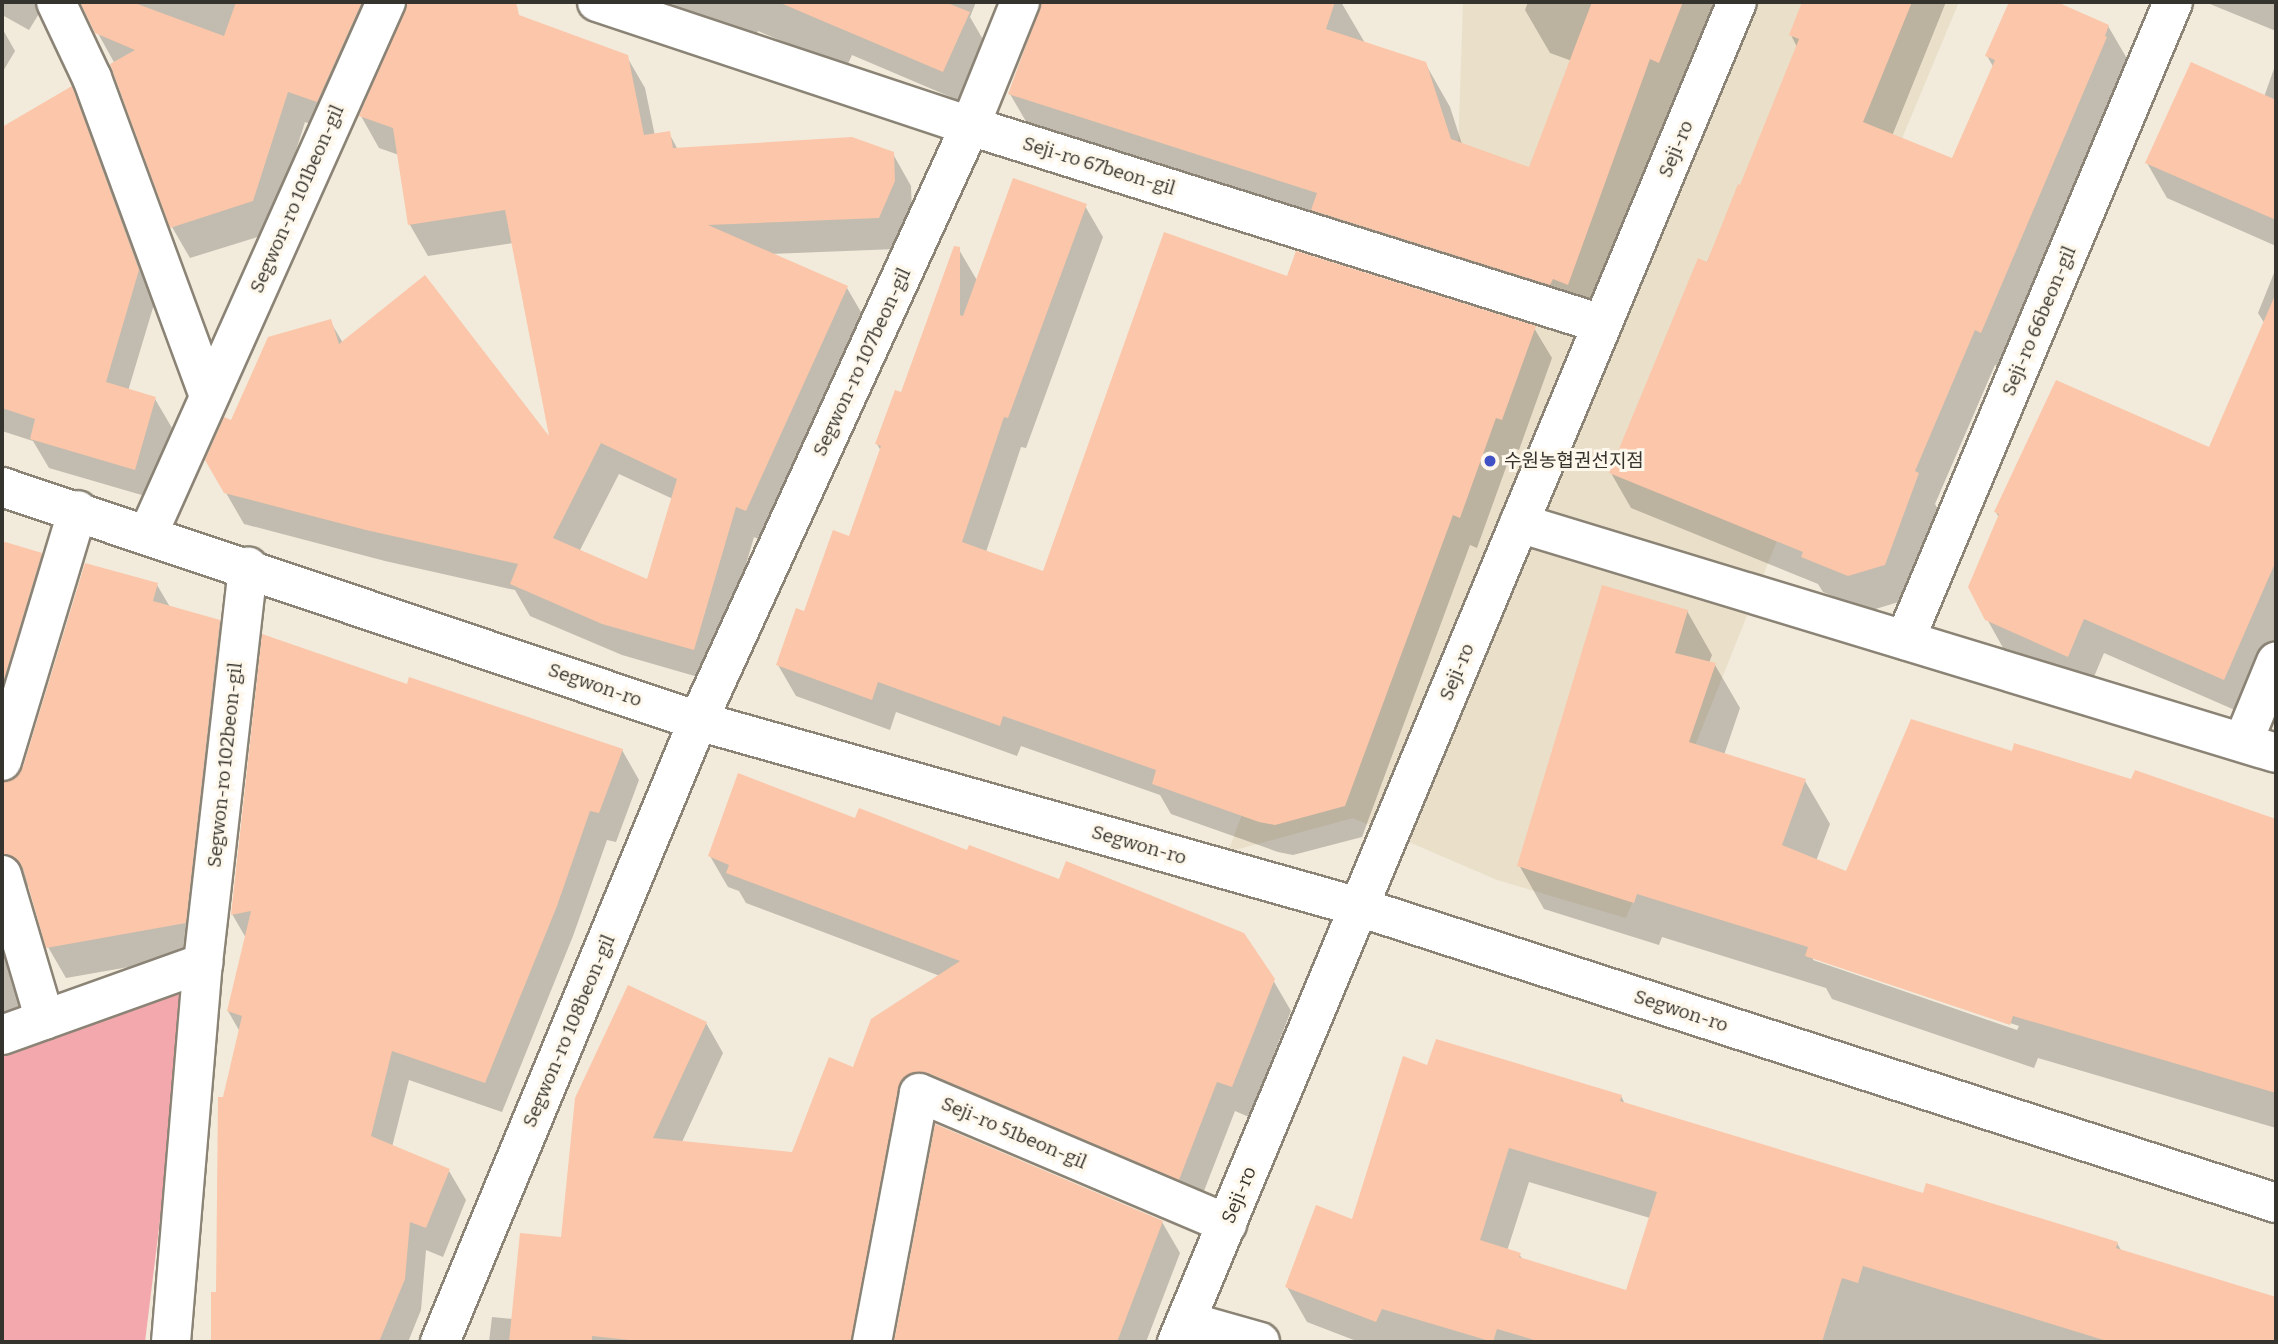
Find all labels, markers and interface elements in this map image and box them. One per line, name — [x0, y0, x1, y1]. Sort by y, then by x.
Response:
street label: Segwon-ro 101beon-gil — [245, 102, 349, 296]
street label: Seji-ro — [1654, 117, 1698, 181]
street label: Seji-ro 67beon-gil — [1020, 132, 1178, 200]
street label: Seji-ro 66beon-gil — [1997, 243, 2081, 399]
street label: Segwon-ro 107beon-gil — [808, 264, 916, 460]
place label: 수원농협권선지점 — [1504, 450, 1644, 472]
marker: 수원농협권선지점 — [1482, 453, 1498, 469]
street label: Seji-ro — [1435, 640, 1479, 704]
street label: Segwon-ro — [545, 658, 645, 712]
street label: Segwon-ro 102beon-gil — [203, 661, 247, 869]
street label: Segwon-ro — [1089, 821, 1189, 869]
street label: Segwon-ro 108beon-gil — [518, 931, 620, 1131]
street label: Segwon-ro — [1631, 985, 1731, 1037]
street label: Seji-ro 51beon-gil — [938, 1092, 1090, 1174]
street label: Seji-ro — [1217, 1163, 1261, 1227]

